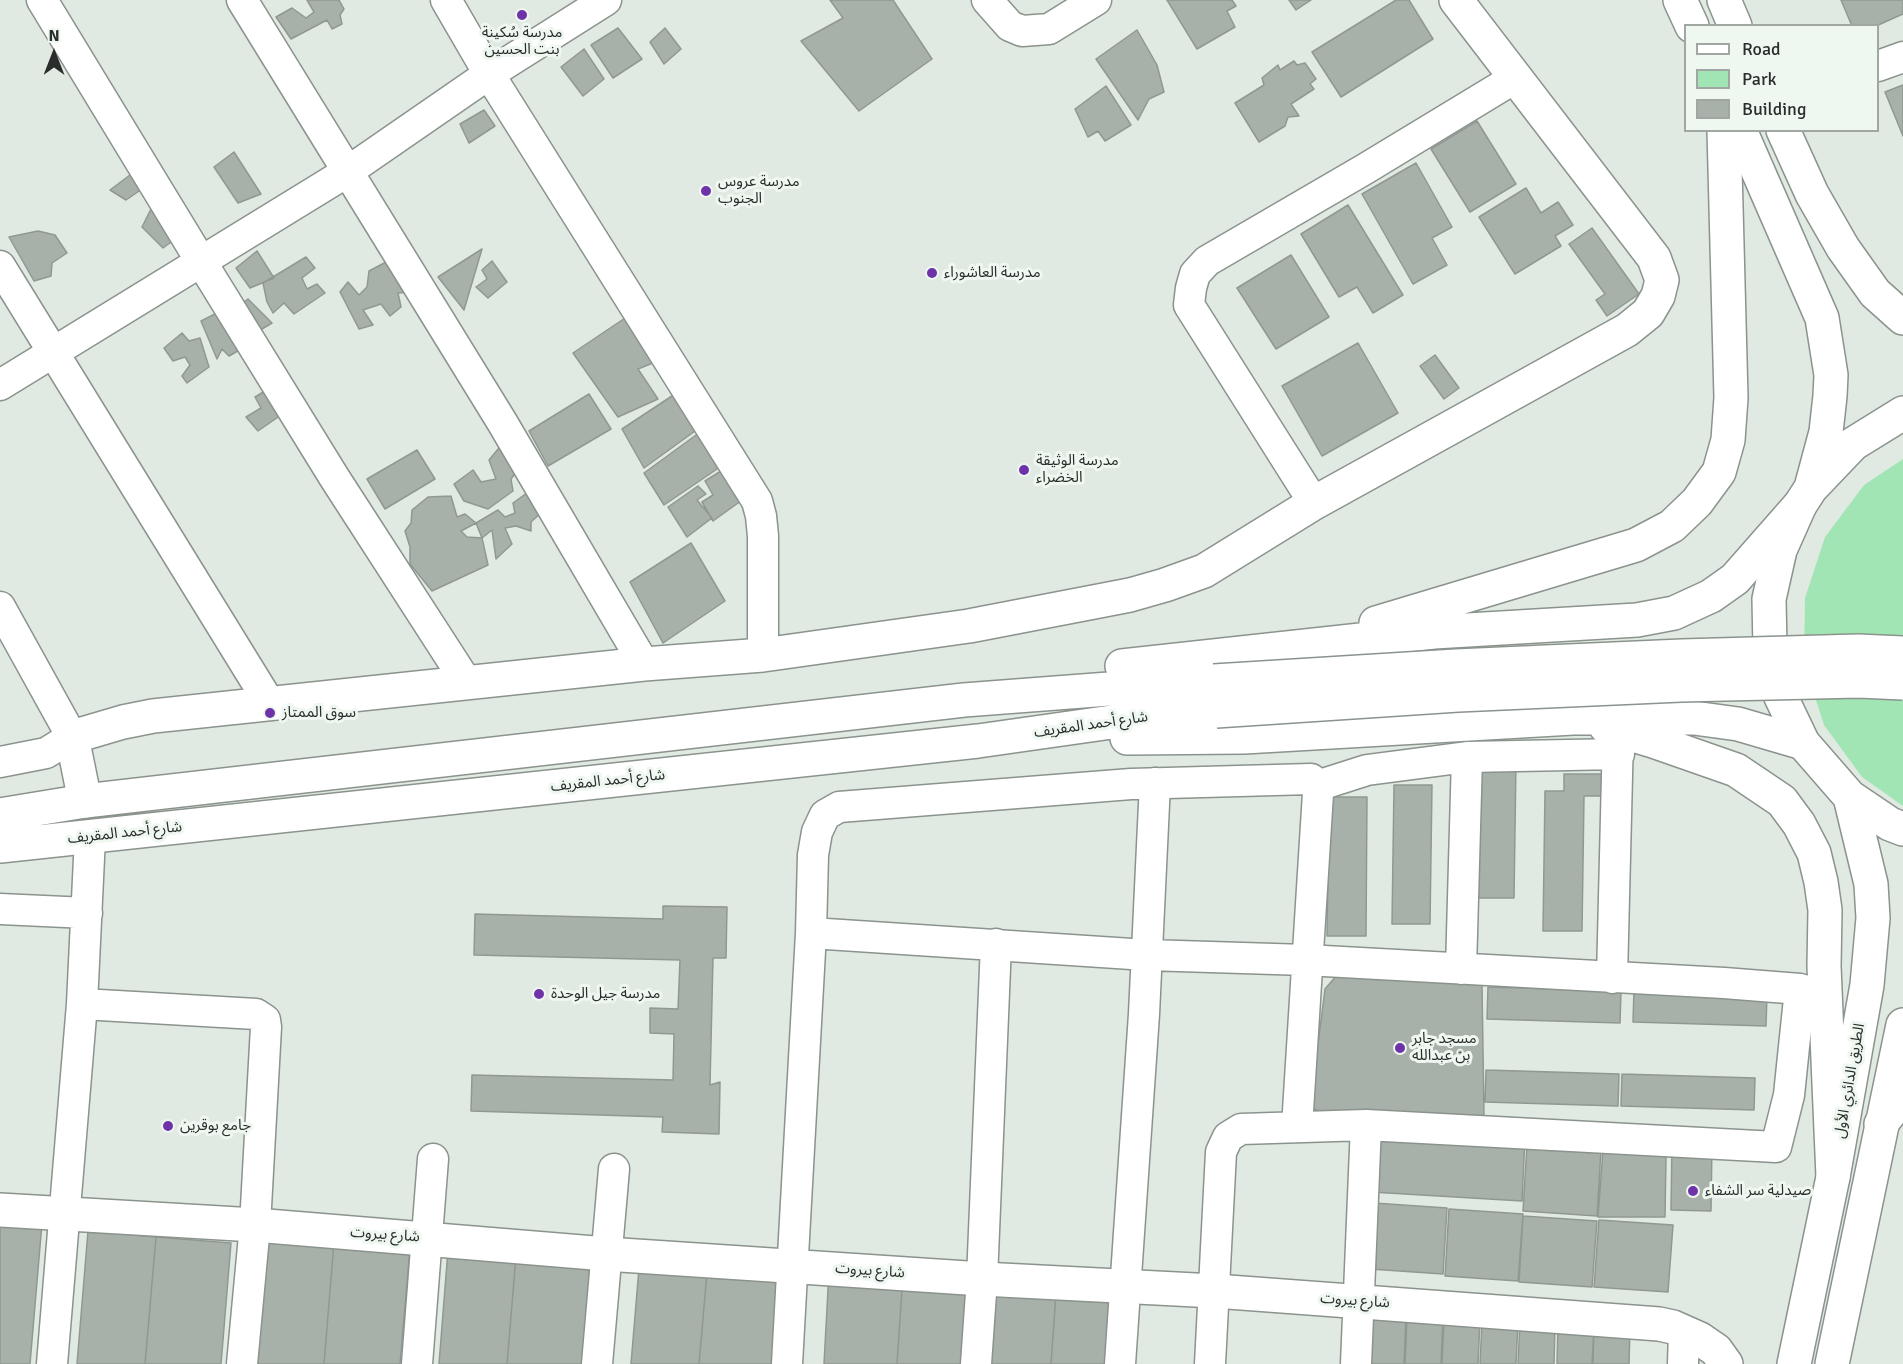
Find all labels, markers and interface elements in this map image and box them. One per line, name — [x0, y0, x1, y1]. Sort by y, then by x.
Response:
marker: مدرسة سُكينة بنت الحسين — [515, 8, 529, 22]
north arrow — [24, 24, 84, 84]
place label: مدرسة سُكينة بنت الحسين — [482, 24, 562, 59]
legend — [1684, 24, 1879, 132]
text: N — [48, 26, 60, 46]
text: Road — [1742, 38, 1781, 60]
text: Park — [1742, 68, 1777, 90]
text: Building — [1742, 98, 1806, 120]
place label: مدرسة عروس الجنوب — [718, 173, 800, 208]
marker: مدرسة عروس الجنوب — [699, 184, 713, 198]
place label: مدرسة العاشوراء — [944, 264, 1041, 282]
marker: مدرسة العاشوراء — [925, 266, 939, 280]
place label: مدرسة الوثيقة الخضراء — [1036, 452, 1119, 487]
marker: مدرسة الوثيقة الخضراء — [1017, 463, 1031, 477]
place label: سوق الممتاز — [282, 704, 356, 722]
marker: سوق الممتاز — [263, 706, 277, 720]
street label: شارع أحمد المقريف — [1033, 708, 1149, 742]
street label: شارع أحمد المقريف — [550, 766, 666, 796]
street label: شارع أحمد المقريف — [67, 818, 183, 848]
place label: مدرسة جيل الوحدة — [551, 985, 660, 1003]
marker: مدرسة جيل الوحدة — [532, 987, 546, 1001]
street label: الطريق الدائري الأول — [1831, 1022, 1869, 1140]
place label: مسجد جابر بن عبدالله — [1412, 1030, 1477, 1065]
marker: مسجد جابر بن عبدالله — [1393, 1041, 1407, 1055]
place label: جامع بوقرين — [180, 1117, 251, 1135]
marker: جامع بوقرين — [161, 1119, 175, 1133]
place label: صيدلية سر الشفاء — [1705, 1182, 1811, 1200]
marker: صيدلية سر الشفاء — [1686, 1184, 1700, 1198]
street label: شارع بيروت — [350, 1224, 420, 1246]
street label: شارع بيروت — [835, 1260, 905, 1282]
street label: شارع بيروت — [1320, 1290, 1390, 1312]

